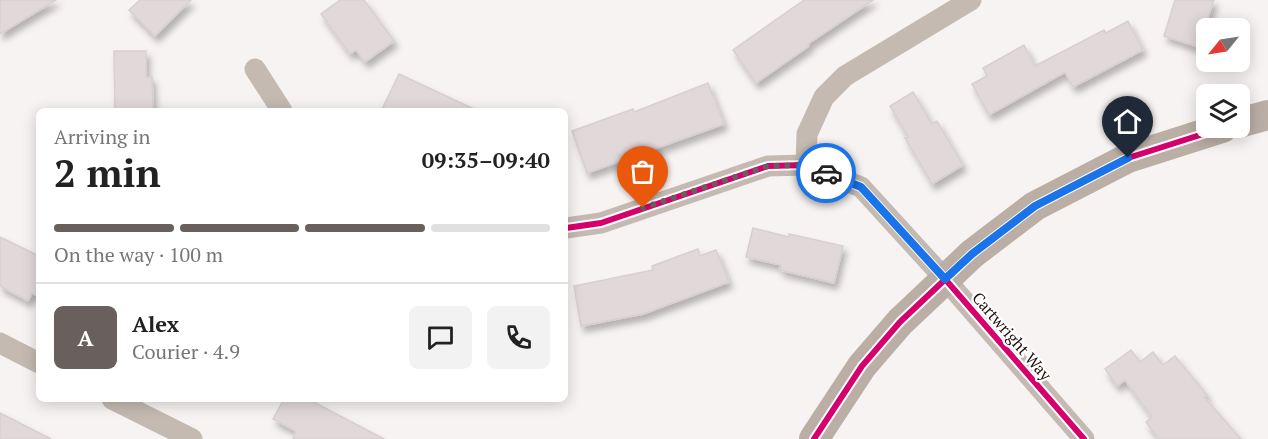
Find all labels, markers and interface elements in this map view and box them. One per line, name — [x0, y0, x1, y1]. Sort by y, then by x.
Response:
north arrow — [1196, 18, 1250, 72]
map controls — [1196, 18, 1250, 138]
button: layers — [1196, 84, 1250, 138]
pin — [1102, 96, 1153, 158]
icon: home — [1111, 105, 1144, 138]
text: Arriving in — [54, 123, 150, 150]
courier — [796, 143, 856, 203]
text: 09:35–09:40 — [422, 145, 550, 174]
text: 2 min — [54, 146, 161, 198]
pin — [617, 146, 668, 208]
icon: bag — [626, 155, 659, 188]
icon: car — [810, 157, 843, 190]
text: On the way · 100 m — [54, 241, 223, 268]
street label: Cartwright Way — [967, 287, 1057, 386]
button: chat — [409, 306, 472, 369]
button: phone — [487, 306, 550, 369]
text: Alex — [132, 309, 179, 338]
text: A — [77, 323, 94, 352]
text: Courier · 4.9 — [132, 338, 240, 365]

